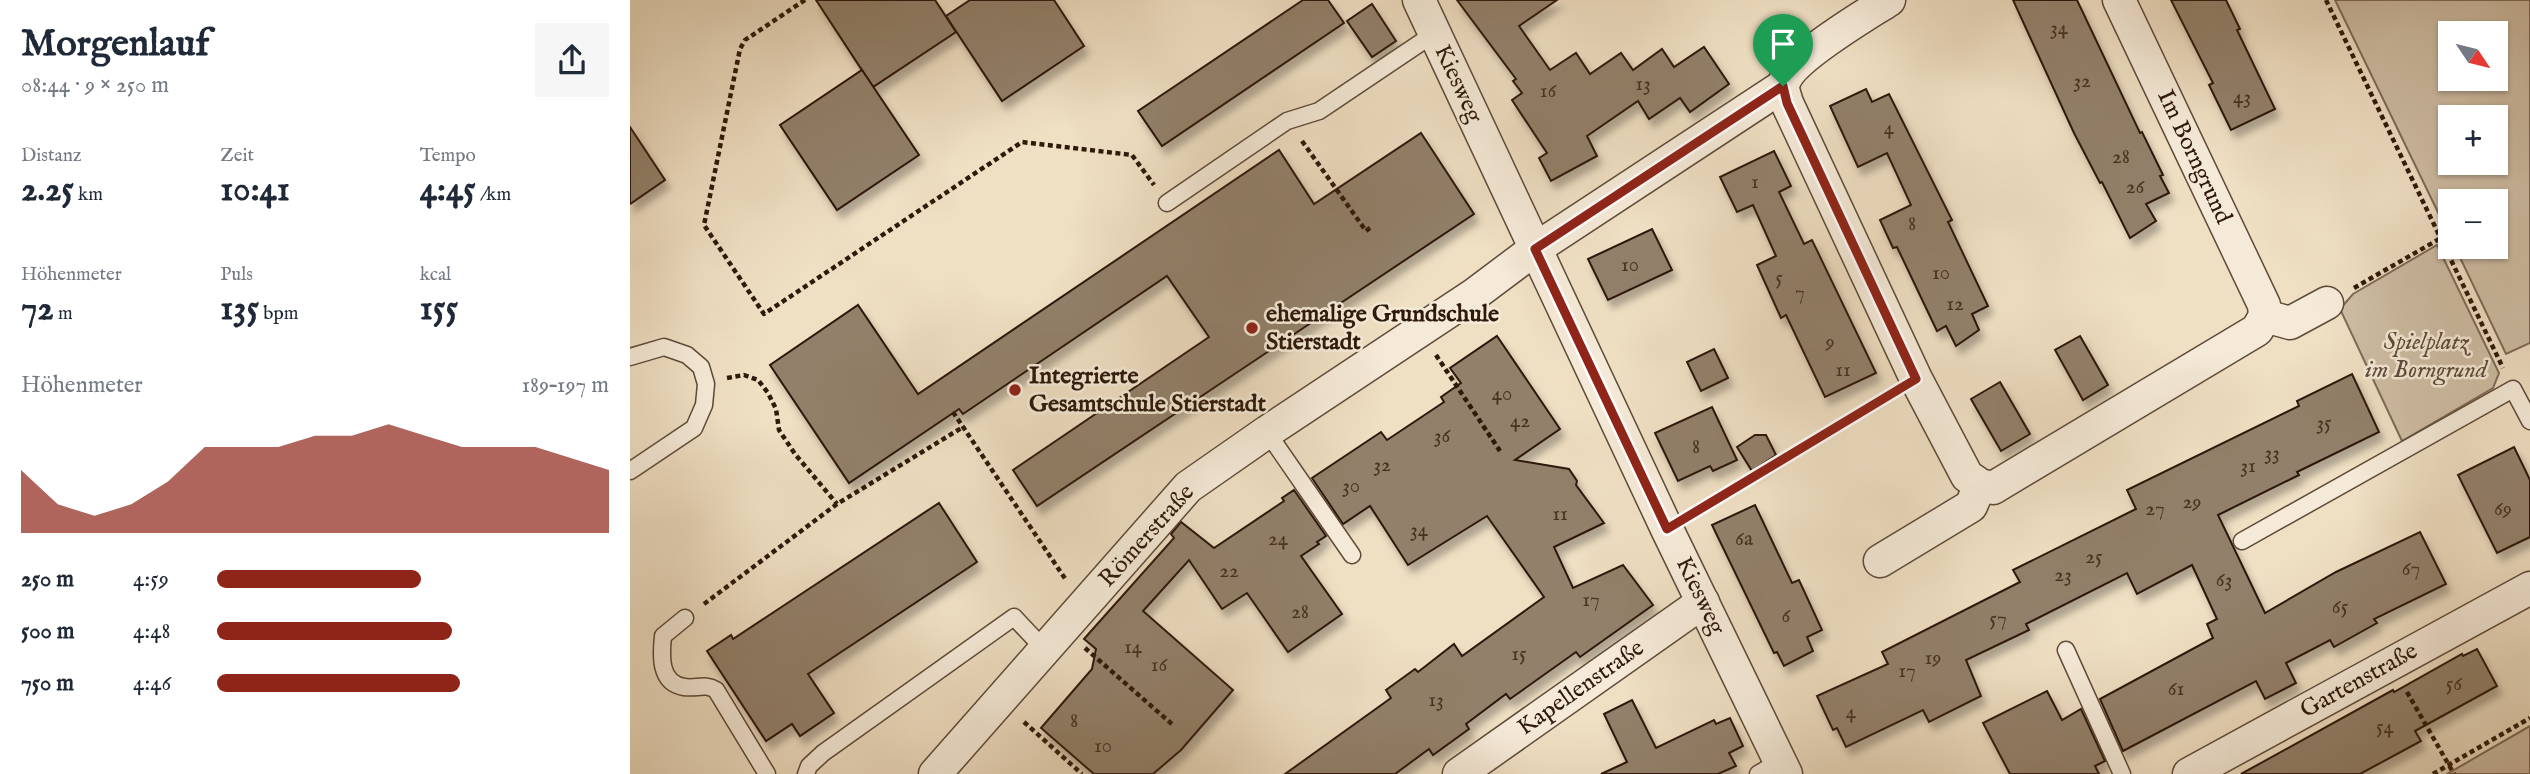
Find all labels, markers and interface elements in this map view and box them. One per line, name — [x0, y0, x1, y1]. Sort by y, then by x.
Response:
pin — [1753, 14, 1813, 86]
house number: 34 — [2050, 15, 2069, 42]
text: Morgenlauf — [21, 21, 209, 69]
north arrow — [2438, 21, 2508, 91]
map controls — [2438, 21, 2508, 259]
button: share — [535, 23, 609, 97]
icon: arrive — [1764, 25, 1802, 63]
street label: Kiesweg — [1426, 40, 1490, 129]
house number: 32 — [2073, 68, 2091, 95]
text: 08:44 · 9 × 250 m — [21, 71, 169, 100]
house number: 13 — [1635, 71, 1651, 98]
house number: 16 — [1540, 78, 1557, 105]
house number: 43 — [2233, 84, 2251, 111]
street label: Im Borngrund — [2149, 85, 2239, 229]
button: + — [2438, 105, 2508, 175]
house number: 4 — [1884, 115, 1895, 142]
text: Distanz — [21, 144, 82, 168]
text: Zeit — [220, 144, 254, 168]
text: Tempo — [420, 144, 476, 168]
house number: 28 — [2112, 144, 2130, 171]
text: 2.25 — [21, 168, 74, 213]
text: 10:41 — [220, 168, 290, 213]
text: 4:45 — [420, 168, 476, 213]
house number: 1 — [1751, 169, 1759, 196]
house number: 26 — [2126, 174, 2145, 201]
text: km — [74, 183, 103, 207]
text: /km — [476, 183, 511, 207]
button: − — [2438, 189, 2508, 259]
house number: 8 — [1908, 211, 1916, 238]
house number: 10 — [1621, 252, 1639, 279]
house number: 10 — [1932, 260, 1950, 287]
text: Höhenmeter — [21, 263, 122, 287]
text: Puls — [220, 263, 253, 287]
text: kcal — [420, 263, 451, 287]
house number: 5 — [1775, 265, 1783, 292]
house number: 7 — [1795, 280, 1805, 307]
text: 72 — [21, 287, 54, 332]
text: 135 — [220, 287, 259, 332]
text: 155 — [420, 287, 458, 332]
house number: 12 — [1946, 291, 1964, 318]
place label: ehemalige Grundschule Stierstadt — [1266, 299, 1499, 358]
text: m — [54, 302, 73, 326]
text: bpm — [259, 302, 298, 326]
marker: ehemalige Grundschule Stierstadt — [1244, 320, 1260, 336]
park label: Spielplatz im Borngrund — [2365, 327, 2489, 386]
house number: 9 — [1824, 329, 1835, 356]
house number: 11 — [1835, 357, 1851, 384]
place label: Integrierte Gesamtschule Stierstadt — [1029, 361, 1267, 420]
text: Höhenmeter — [21, 371, 143, 400]
text: 189–197 m — [522, 371, 609, 400]
house number: 40 — [1492, 381, 1512, 408]
marker: Integrierte Gesamtschule Stierstadt — [1007, 382, 1023, 398]
house number: 42 — [1510, 408, 1530, 435]
house number: 35 — [2316, 410, 2332, 437]
house number: 36 — [1434, 423, 1451, 450]
house number: 8 — [1692, 434, 1700, 461]
house number: 33 — [2264, 440, 2280, 467]
house number: 32 — [1373, 452, 1391, 479]
house number: 31 — [2240, 453, 2256, 480]
house number: 30 — [1342, 473, 1360, 500]
street label: Römerstraße — [1092, 478, 1202, 594]
house number: 29 — [2182, 489, 2202, 516]
house number: 27 — [2145, 496, 2165, 523]
house number: 69 — [2494, 496, 2512, 523]
house number: 11 — [1552, 501, 1568, 528]
house number: 34 — [1410, 517, 1429, 544]
house number: 24 — [1268, 526, 1289, 553]
house number: 6a — [1735, 526, 1754, 553]
house number: 25 — [2085, 544, 2103, 571]
street label: Kiesweg — [1668, 552, 1733, 641]
house number: 67 — [2402, 556, 2420, 583]
house number: 22 — [1219, 558, 1239, 585]
house number: 23 — [2054, 562, 2072, 589]
text: 250 m — [21, 565, 74, 594]
text: 4:59 — [133, 565, 169, 594]
house number: 63 — [2216, 567, 2232, 594]
house number: 17 — [1582, 587, 1600, 614]
house number: 65 — [2332, 594, 2349, 621]
house number: 28 — [1291, 599, 1309, 626]
house number: 6 — [1782, 603, 1792, 630]
house number: 57 — [1989, 606, 2007, 633]
text: 500 m — [21, 617, 75, 646]
text: 4:48 — [133, 617, 171, 646]
street label: Kapellenstraße — [1512, 633, 1650, 743]
house number: 14 — [1124, 634, 1143, 661]
street label: Gartenstraße — [2295, 636, 2423, 726]
house number: 15 — [1511, 641, 1527, 668]
house number: 19 — [1925, 645, 1942, 672]
house number: 16 — [1151, 652, 1168, 679]
house number: 17 — [1898, 658, 1916, 685]
text: 750 m — [21, 669, 74, 698]
text: 4:46 — [133, 669, 171, 698]
house number: 56 — [2446, 671, 2463, 698]
house number: 61 — [2168, 676, 2184, 703]
house number: 13 — [1428, 687, 1444, 714]
house number: 4 — [1846, 699, 1857, 726]
house number: 8 — [1070, 708, 1078, 735]
house number: 54 — [2376, 714, 2395, 741]
house number: 10 — [1094, 733, 1112, 760]

